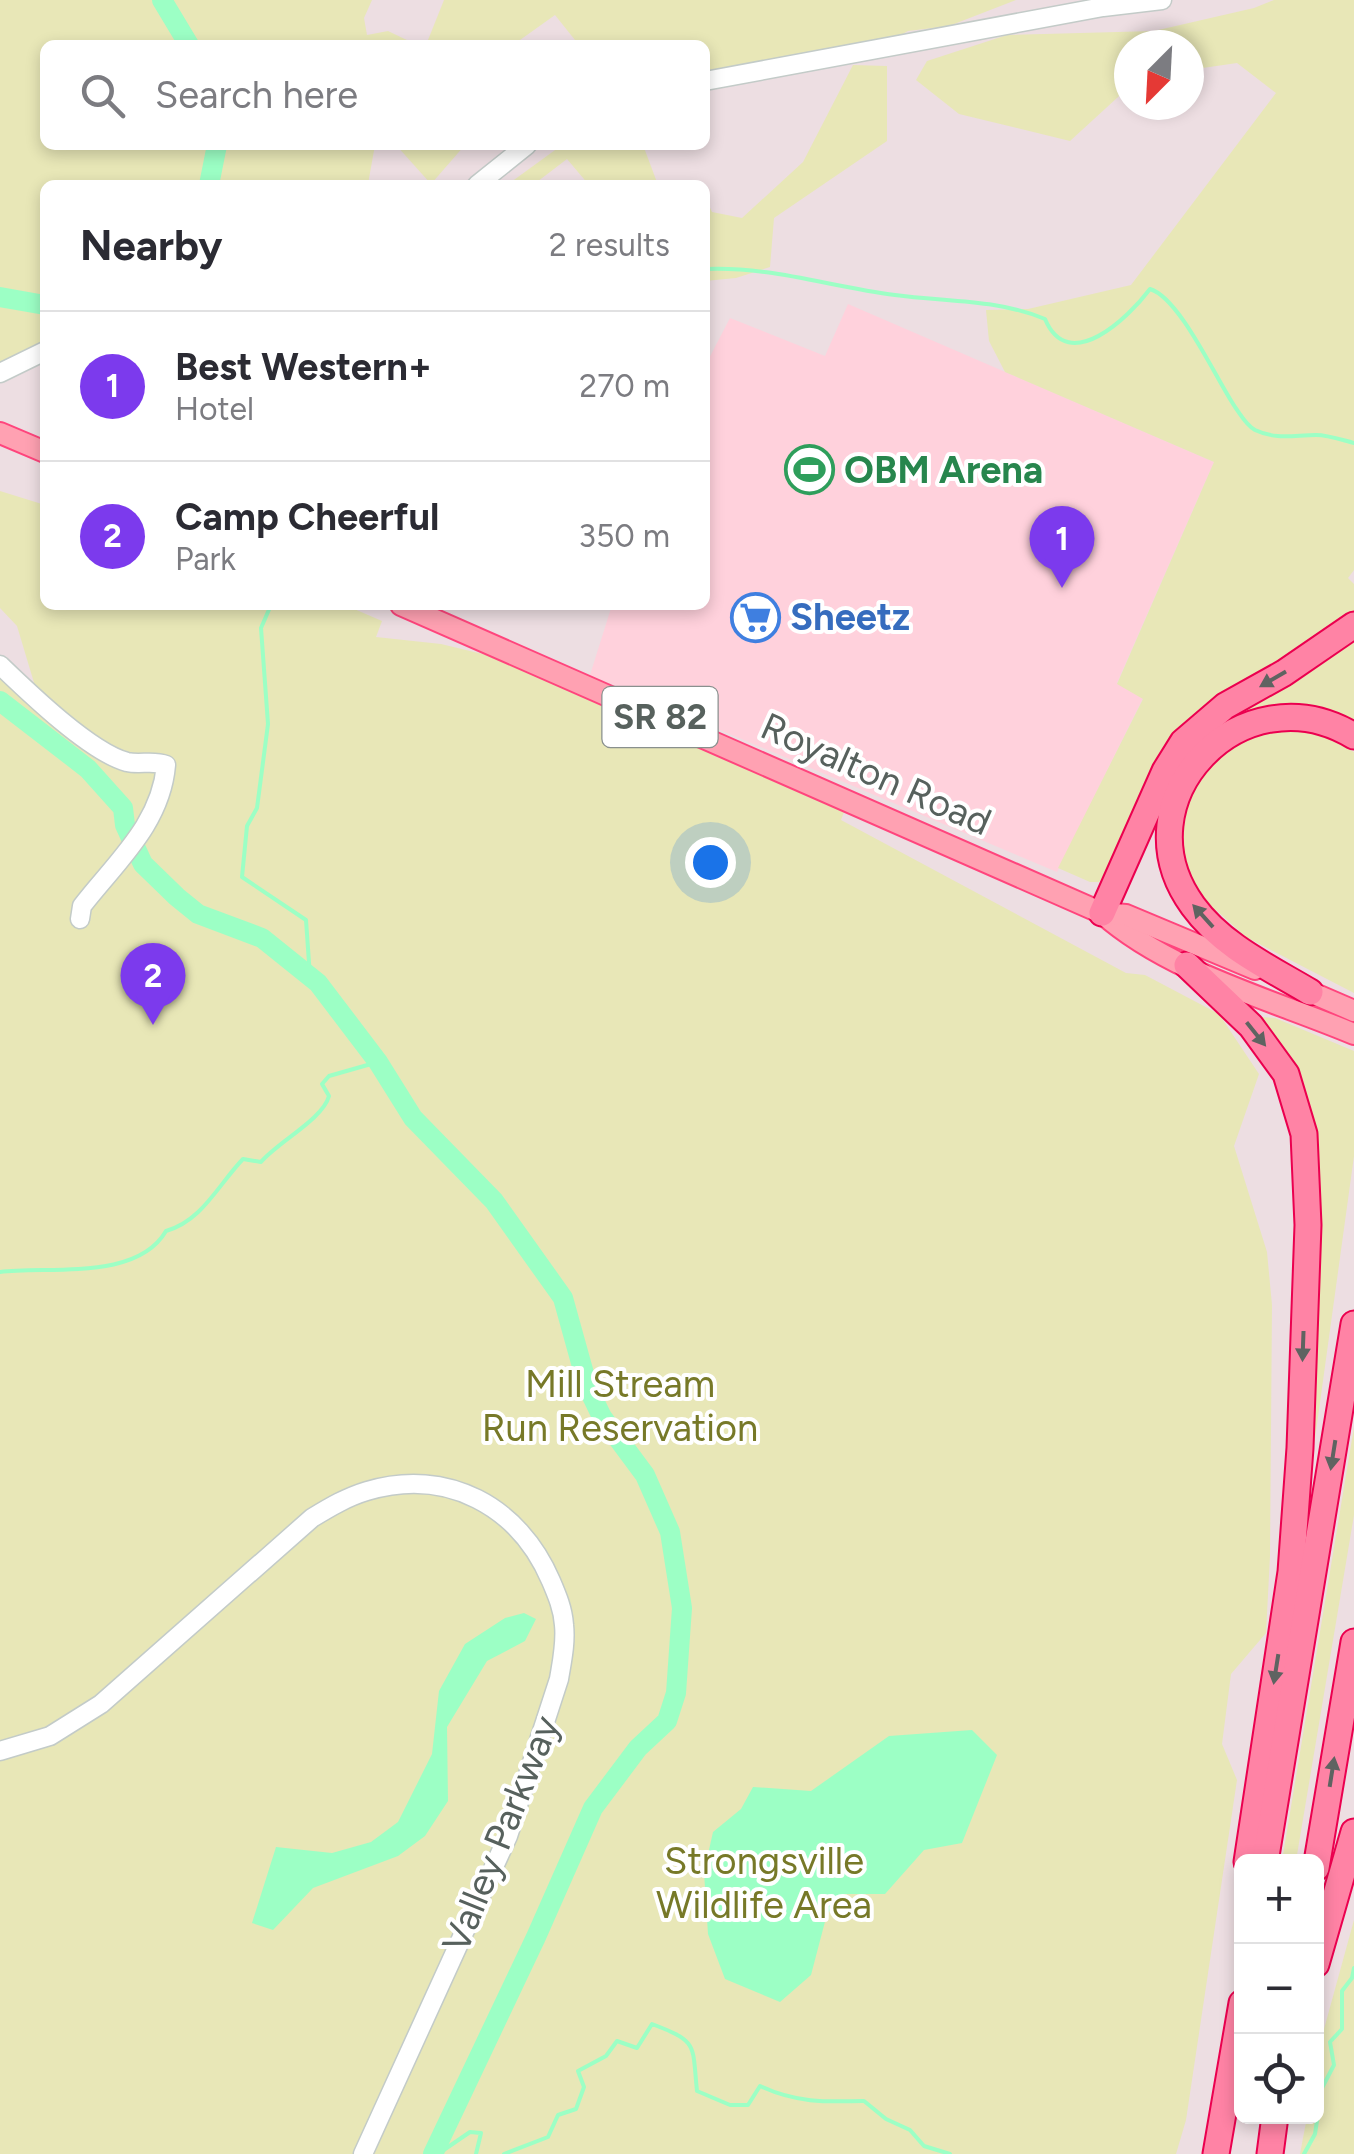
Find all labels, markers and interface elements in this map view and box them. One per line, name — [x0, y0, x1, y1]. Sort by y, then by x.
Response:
north arrow — [1114, 30, 1204, 120]
search box — [40, 40, 710, 150]
icon: search — [75, 68, 130, 123]
text: Search here — [155, 72, 358, 118]
text: Nearby — [80, 220, 222, 271]
text: 2 results — [549, 226, 670, 264]
text: Best Western+ — [175, 344, 432, 390]
text: 1 — [106, 367, 119, 405]
text: 270 m — [579, 367, 670, 405]
text: Hotel — [175, 390, 254, 428]
sports icon: OBM Arena — [783, 444, 835, 496]
place label: OBM Arena — [844, 447, 1043, 493]
text: Camp Cheerful — [175, 494, 439, 540]
pin: 1 — [1030, 506, 1094, 588]
text: 2 — [103, 517, 122, 555]
text: 350 m — [579, 517, 670, 555]
text: Park — [175, 540, 236, 578]
supermarket icon: Sheetz — [729, 591, 781, 643]
place label: Sheetz — [790, 594, 910, 640]
one-way arrow — [1259, 670, 1287, 688]
road number: SR 82 — [602, 687, 718, 747]
street label: Royalton Road — [754, 703, 998, 845]
your location — [685, 837, 736, 888]
one-way arrow — [1192, 904, 1215, 928]
pin: 2 — [120, 942, 186, 1025]
one-way arrow — [1245, 1021, 1266, 1046]
one-way arrow — [1294, 1330, 1310, 1362]
park label: Mill Stream Run Reservation — [482, 1361, 758, 1451]
one-way arrow — [1325, 1440, 1341, 1471]
one-way arrow — [1268, 1654, 1283, 1685]
street label: Valley Parkway — [433, 1709, 569, 1959]
one-way arrow — [1325, 1756, 1341, 1787]
park label: Strongsville Wildlife Area — [656, 1838, 872, 1928]
map controls — [1234, 1854, 1324, 2124]
button: + — [1234, 1854, 1324, 1944]
button: − — [1234, 1944, 1324, 2034]
button: locate — [1234, 2034, 1324, 2124]

